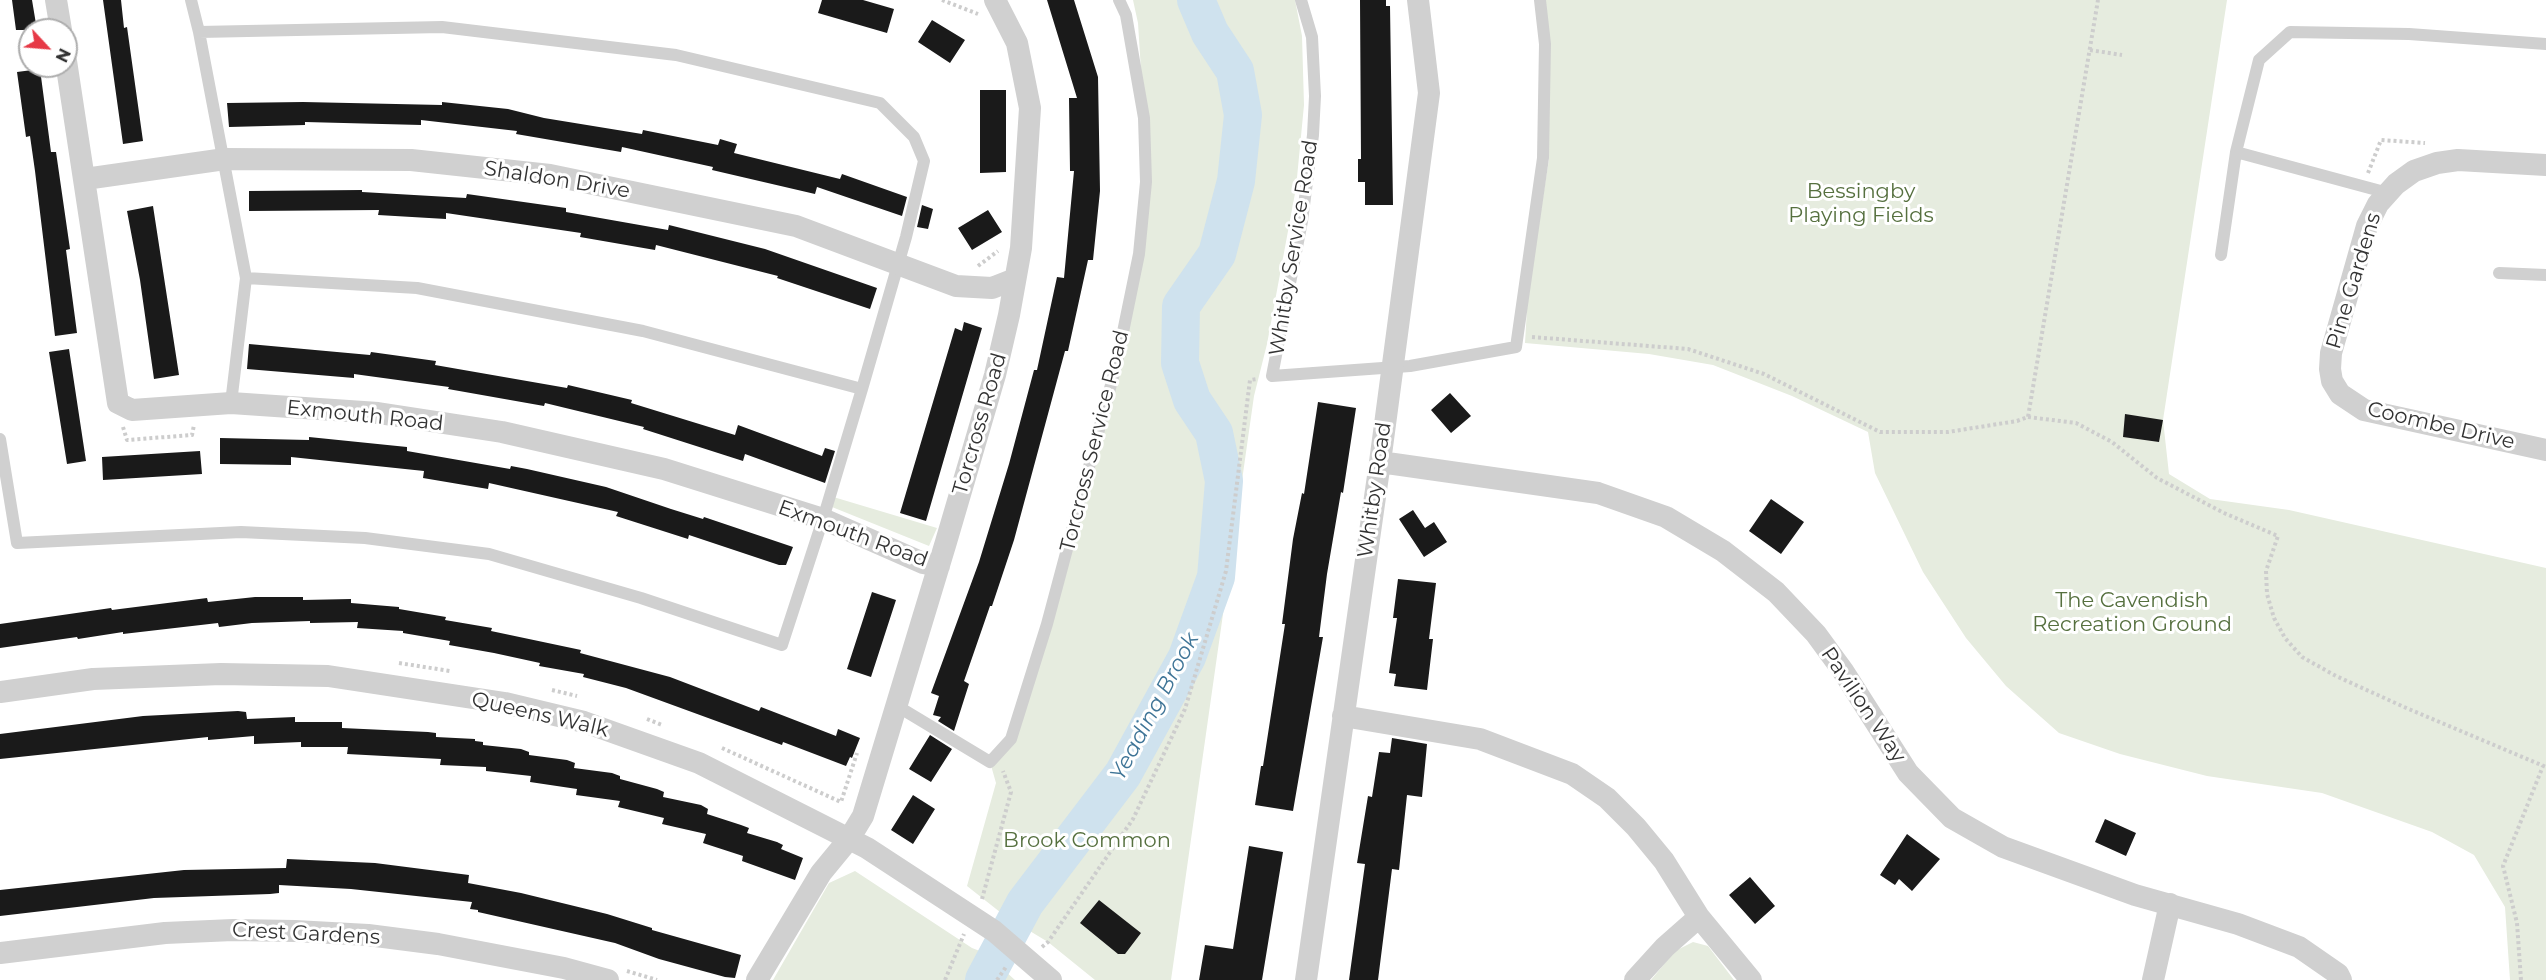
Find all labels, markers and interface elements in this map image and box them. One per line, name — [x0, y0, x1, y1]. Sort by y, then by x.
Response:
north arrow — [18, 18, 78, 78]
text: N — [51, 45, 74, 65]
street label: Whitby Service Road — [1264, 138, 1324, 358]
street label: Shaldon Drive — [482, 156, 632, 204]
park label: Bessingby Playing Fields — [1788, 179, 1934, 229]
street label: Pine Gardens — [2321, 210, 2387, 352]
street label: Torcross Service Road — [1055, 328, 1135, 554]
street label: Torcross Road — [948, 350, 1012, 498]
street label: Exmouth Road — [285, 395, 445, 437]
street label: Coombe Drive — [2365, 397, 2517, 455]
street label: Whitby Road — [1353, 420, 1397, 560]
street label: Exmouth Road — [775, 495, 931, 573]
park label: The Cavendish Recreation Ground — [2032, 588, 2232, 638]
water label: Yeading Brook — [1105, 629, 1205, 785]
street label: Pavilion Way — [1815, 643, 1911, 767]
street label: Queens Walk — [469, 687, 611, 743]
park label: Brook Common — [1003, 828, 1171, 854]
street label: Crest Gardens — [231, 918, 381, 950]

